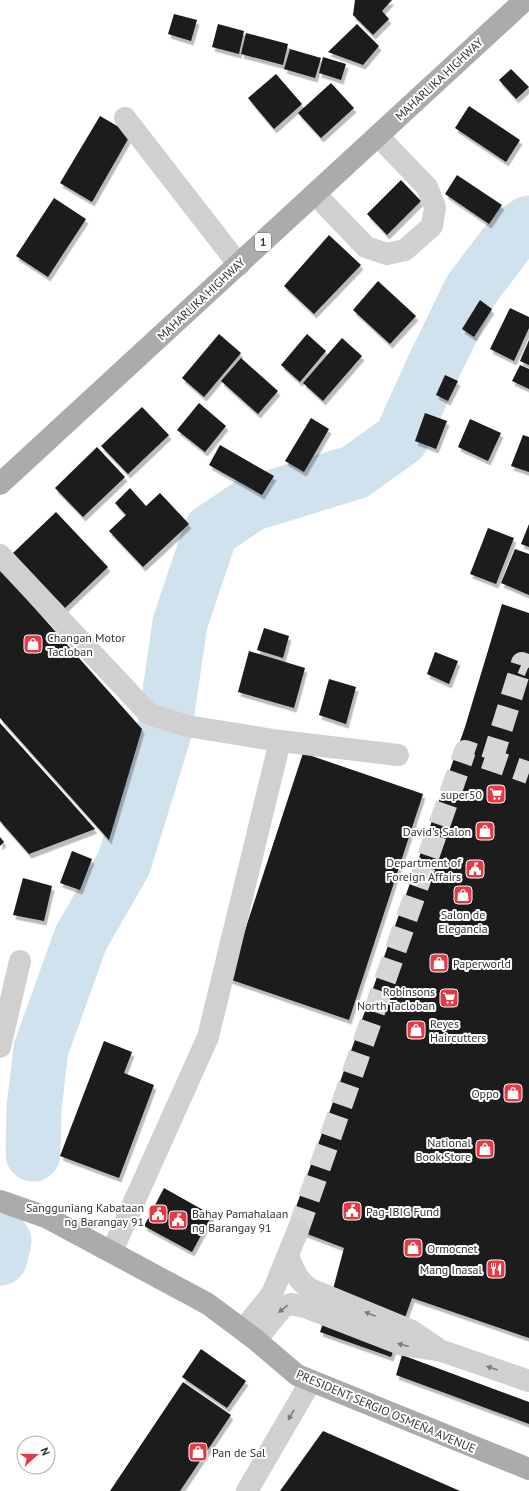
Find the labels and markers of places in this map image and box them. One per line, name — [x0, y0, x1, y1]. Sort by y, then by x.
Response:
place label: Changan Motor Tacloban — [47, 630, 125, 659]
shop icon: Changan Motor Tacloban — [22, 633, 44, 655]
supermarket icon: super50 — [485, 783, 507, 805]
place label: super50 — [441, 787, 482, 802]
shop icon: David's Salon — [474, 820, 496, 842]
place label: David's Salon — [403, 824, 471, 839]
place label: Department of Foreign Affairs — [386, 855, 462, 884]
public building icon: Department of Foreign Affairs — [464, 858, 486, 880]
shop icon: Salon de Elegancia — [452, 884, 474, 906]
place label: Salon de Elegancia — [438, 907, 488, 936]
shop icon: Paperworld — [428, 952, 450, 974]
place label: Paperworld — [453, 956, 511, 971]
place label: Robinsons North Tacloban — [357, 984, 435, 1013]
supermarket icon: Robinsons North Tacloban — [438, 987, 460, 1009]
place label: Reyes Haircutters — [430, 1016, 486, 1045]
shop icon: Reyes Haircutters — [405, 1019, 427, 1041]
shop icon: Oppo — [502, 1082, 524, 1104]
place label: Oppo — [471, 1086, 499, 1101]
place label: National Book Store — [416, 1135, 471, 1164]
shop icon: National Book Store — [474, 1138, 496, 1160]
place label: Sangguniang Kabataan ng Barangay 91 — [26, 1200, 144, 1229]
public building icon: Pag-IBIG Fund — [341, 1200, 363, 1222]
public building icon: Sangguniang Kabataan ng Barangay 91 — [147, 1203, 169, 1225]
place label: Pag-IBIG Fund — [366, 1204, 439, 1219]
place label: Bahay Pamahalaan ng Barangay 91 — [192, 1206, 288, 1235]
public building icon: Bahay Pamahalaan ng Barangay 91 — [167, 1209, 189, 1231]
shop icon: Ormocnet — [402, 1237, 424, 1259]
place label: Ormocnet — [427, 1241, 478, 1256]
restaurant icon: Mang Inasal — [485, 1258, 507, 1280]
place label: Mang Inasal — [420, 1262, 482, 1277]
shop icon: Pan de Sal — [187, 1441, 209, 1463]
place label: Pan de Sal — [212, 1445, 266, 1460]

